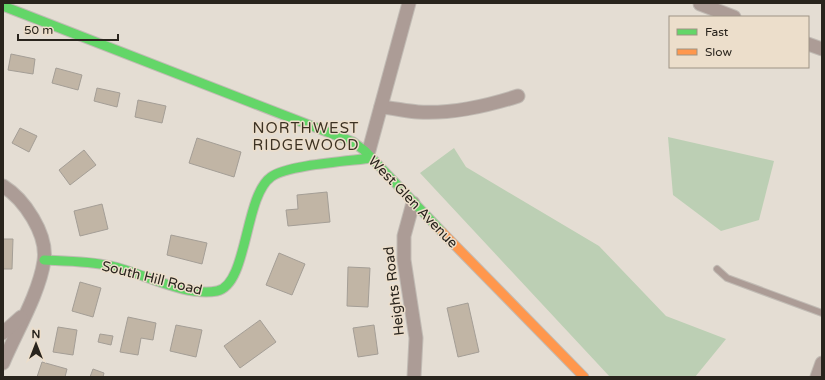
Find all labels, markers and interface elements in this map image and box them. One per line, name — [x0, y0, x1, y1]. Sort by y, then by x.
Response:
scale bar — [18, 16, 118, 42]
legend — [669, 16, 809, 68]
text: 50 m — [24, 23, 53, 37]
text: Fast — [705, 25, 729, 39]
text: Slow — [705, 45, 732, 59]
district label: NORTHWEST RIDGEWOOD — [253, 119, 359, 154]
street label: West Glen Avenue — [365, 152, 461, 252]
street label: Heights Road — [380, 245, 408, 337]
street label: South Hill Road — [100, 257, 204, 299]
north arrow — [16, 324, 56, 364]
text: N — [32, 328, 40, 341]

